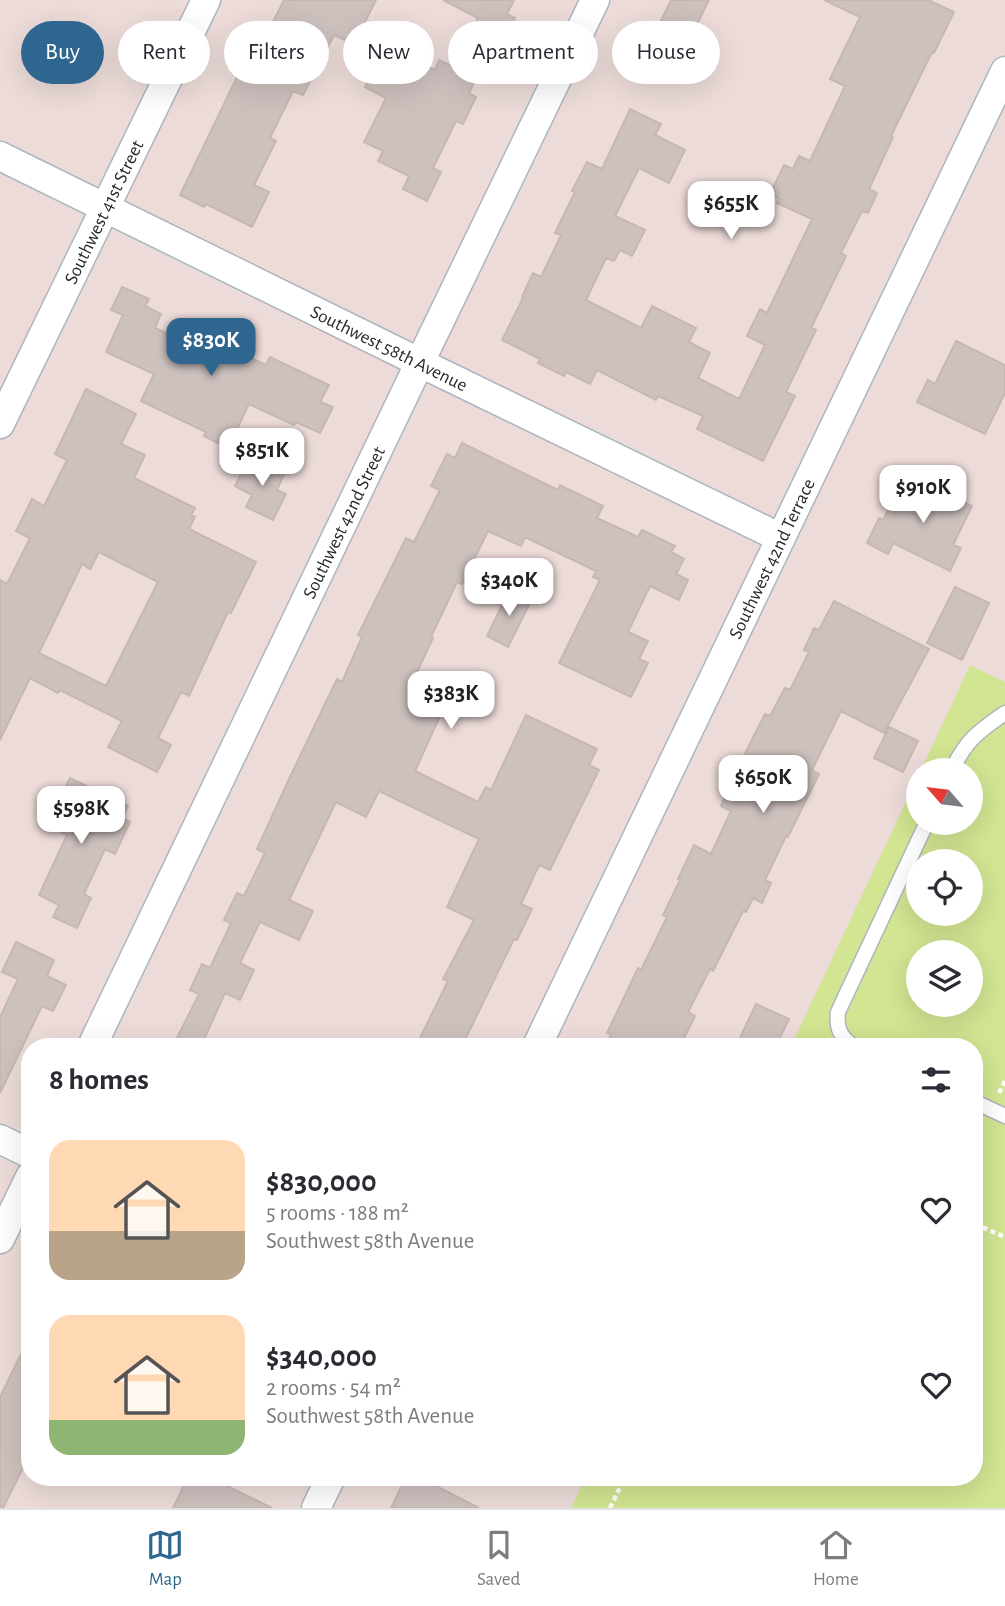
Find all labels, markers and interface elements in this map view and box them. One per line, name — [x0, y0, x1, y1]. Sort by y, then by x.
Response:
chip: Buy — [21, 21, 104, 84]
chip: Rent — [118, 21, 210, 84]
chip: Filters — [224, 21, 329, 84]
chip: New — [343, 21, 434, 84]
chip: Apartment — [448, 21, 598, 84]
chip: House — [612, 21, 720, 84]
street label: Southwest 41st Street — [62, 137, 147, 287]
pin: $655K — [682, 182, 780, 241]
text: $655K — [704, 192, 758, 215]
street label: Southwest 58th Avenue — [307, 302, 470, 395]
pin: $830K — [162, 318, 260, 378]
text: $830K — [182, 329, 240, 352]
pin: $851K — [213, 428, 311, 488]
text: $851K — [235, 439, 289, 462]
street label: Southwest 42nd Street — [300, 444, 389, 602]
pin: $910K — [874, 466, 972, 525]
street label: Southwest 42nd Terrace — [726, 476, 819, 642]
text: $910K — [895, 476, 951, 499]
pin: $340K — [460, 558, 558, 618]
text: $340K — [480, 569, 538, 592]
pin: $383K — [402, 672, 500, 731]
text: $383K — [424, 682, 478, 705]
pin: $650K — [714, 756, 812, 815]
north arrow — [906, 758, 984, 835]
map controls — [906, 758, 983, 1017]
text: $650K — [735, 766, 791, 789]
pin: $598K — [32, 786, 130, 846]
text: $598K — [53, 797, 109, 820]
button: locate — [906, 849, 983, 926]
button: layers — [906, 940, 983, 1017]
icon: filters — [917, 1061, 955, 1099]
text: 8 homes — [49, 1065, 149, 1095]
text: $830,000 — [266, 1167, 377, 1197]
icon: home — [105, 1168, 189, 1252]
icon: heart — [917, 1191, 955, 1229]
text: 5 rooms · 188 m² — [266, 1202, 409, 1225]
text: Southwest 58th Avenue — [266, 1230, 474, 1253]
text: $340,000 — [266, 1342, 377, 1372]
icon: home — [105, 1343, 189, 1427]
icon: heart — [917, 1366, 955, 1404]
text: 2 rooms · 54 m² — [266, 1377, 401, 1400]
text: Southwest 58th Avenue — [266, 1405, 474, 1428]
tab: Map — [146, 1526, 184, 1591]
tab: Saved — [477, 1526, 520, 1591]
tab: Home — [813, 1526, 859, 1591]

